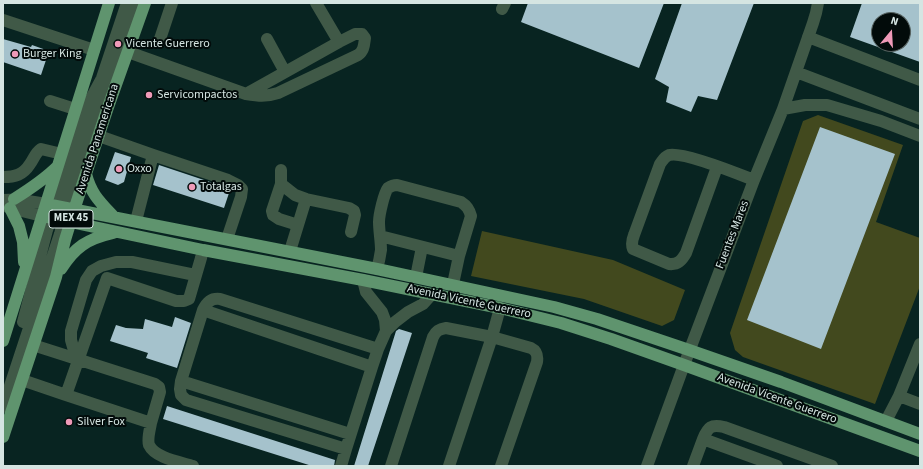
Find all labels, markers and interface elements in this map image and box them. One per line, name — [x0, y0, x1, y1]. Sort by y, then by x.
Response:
north arrow — [871, 12, 911, 52]
text: N — [889, 13, 900, 29]
place label: Vicente Guerrero — [126, 37, 210, 51]
marker: Vicente Guerrero — [113, 39, 123, 49]
place label: Burger King — [23, 47, 82, 61]
marker: Burger King — [10, 49, 20, 59]
street label: Avenida Panamericana — [73, 82, 123, 196]
place label: Servicompactos — [157, 88, 237, 102]
marker: Servicompactos — [144, 90, 154, 100]
place label: Oxxo — [127, 162, 152, 176]
marker: Oxxo — [114, 164, 124, 174]
place label: Totalgas — [200, 180, 242, 194]
marker: Totalgas — [187, 182, 197, 192]
street label: Fuentes Mares — [713, 199, 753, 271]
road number: MEX 45 — [49, 210, 93, 228]
street label: Avenida Vicente Guerrero — [406, 282, 532, 322]
street label: Avenida Vicente Guerrero — [715, 371, 839, 427]
place label: Silver Fox — [77, 415, 125, 429]
marker: Silver Fox — [64, 417, 74, 427]

